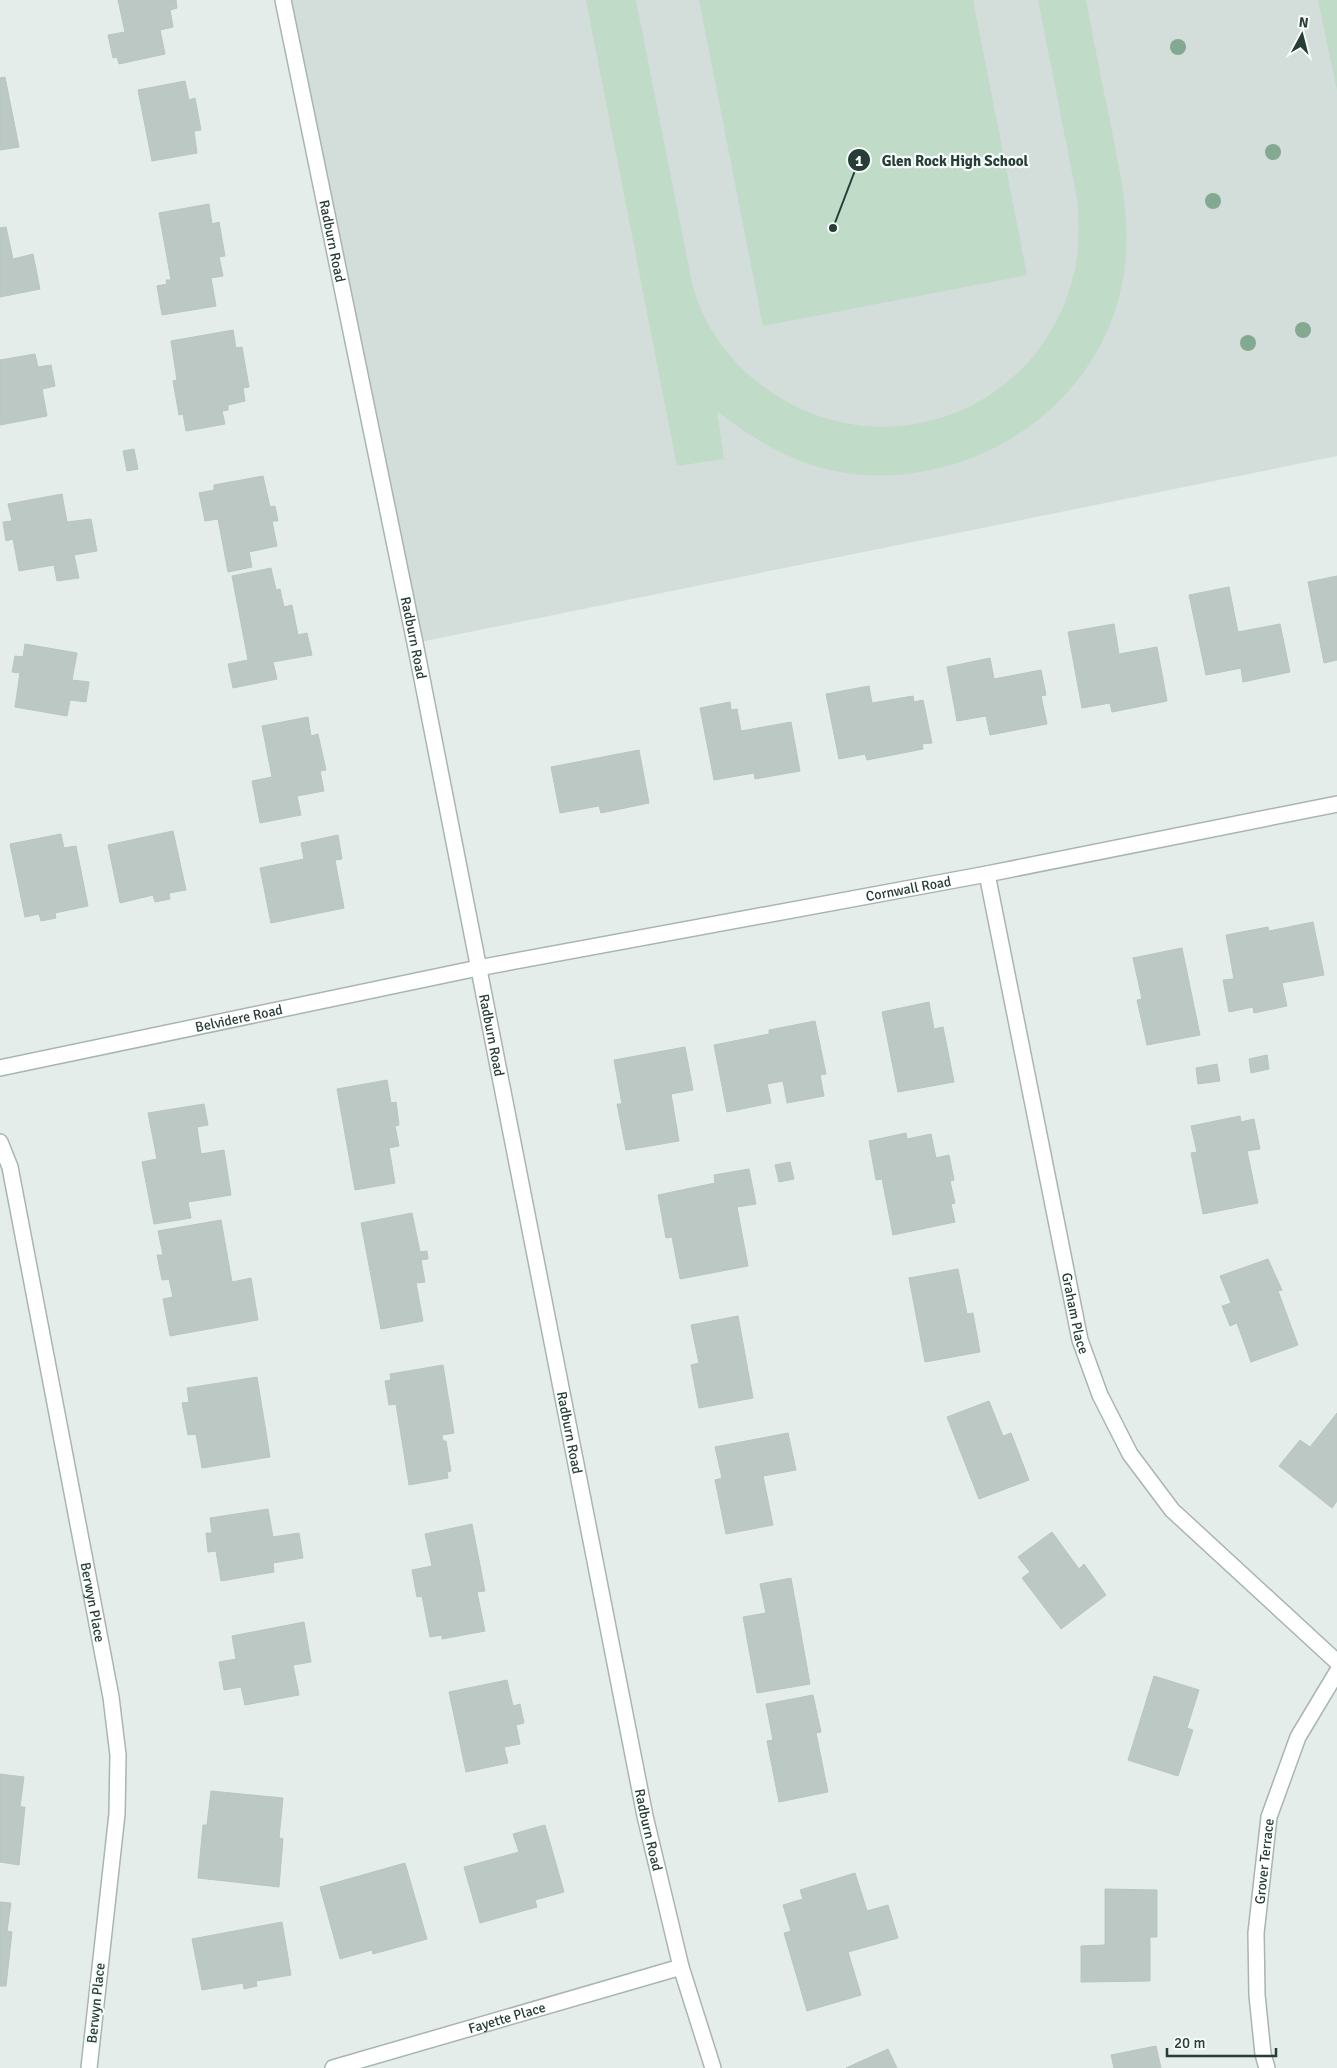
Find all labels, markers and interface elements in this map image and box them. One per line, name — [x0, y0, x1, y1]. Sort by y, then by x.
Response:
north arrow — [1277, 10, 1327, 60]
text: N — [1298, 14, 1309, 32]
callout: Glen Rock High School — [847, 145, 1038, 175]
text: 1 — [855, 152, 863, 170]
text: Glen Rock High School — [882, 152, 1029, 170]
street label: Radburn Road — [316, 198, 349, 284]
street label: Radburn Road — [397, 595, 430, 680]
street label: Cornwall Road — [864, 872, 952, 905]
street label: Radburn Road — [475, 992, 508, 1078]
street label: Belvidere Road — [194, 1001, 284, 1035]
street label: Graham Place — [1058, 1271, 1093, 1356]
street label: Radburn Road — [553, 1390, 586, 1475]
street label: Berwyn Place — [77, 1561, 109, 1644]
street label: Radburn Road — [631, 1787, 666, 1873]
street label: Grover Terrace — [1251, 1818, 1277, 1905]
street label: Berwyn Place — [83, 1962, 109, 2044]
street label: Fayette Place — [466, 1998, 547, 2037]
scale bar — [1167, 2026, 1276, 2058]
text: 20 m — [1174, 2034, 1205, 2052]

